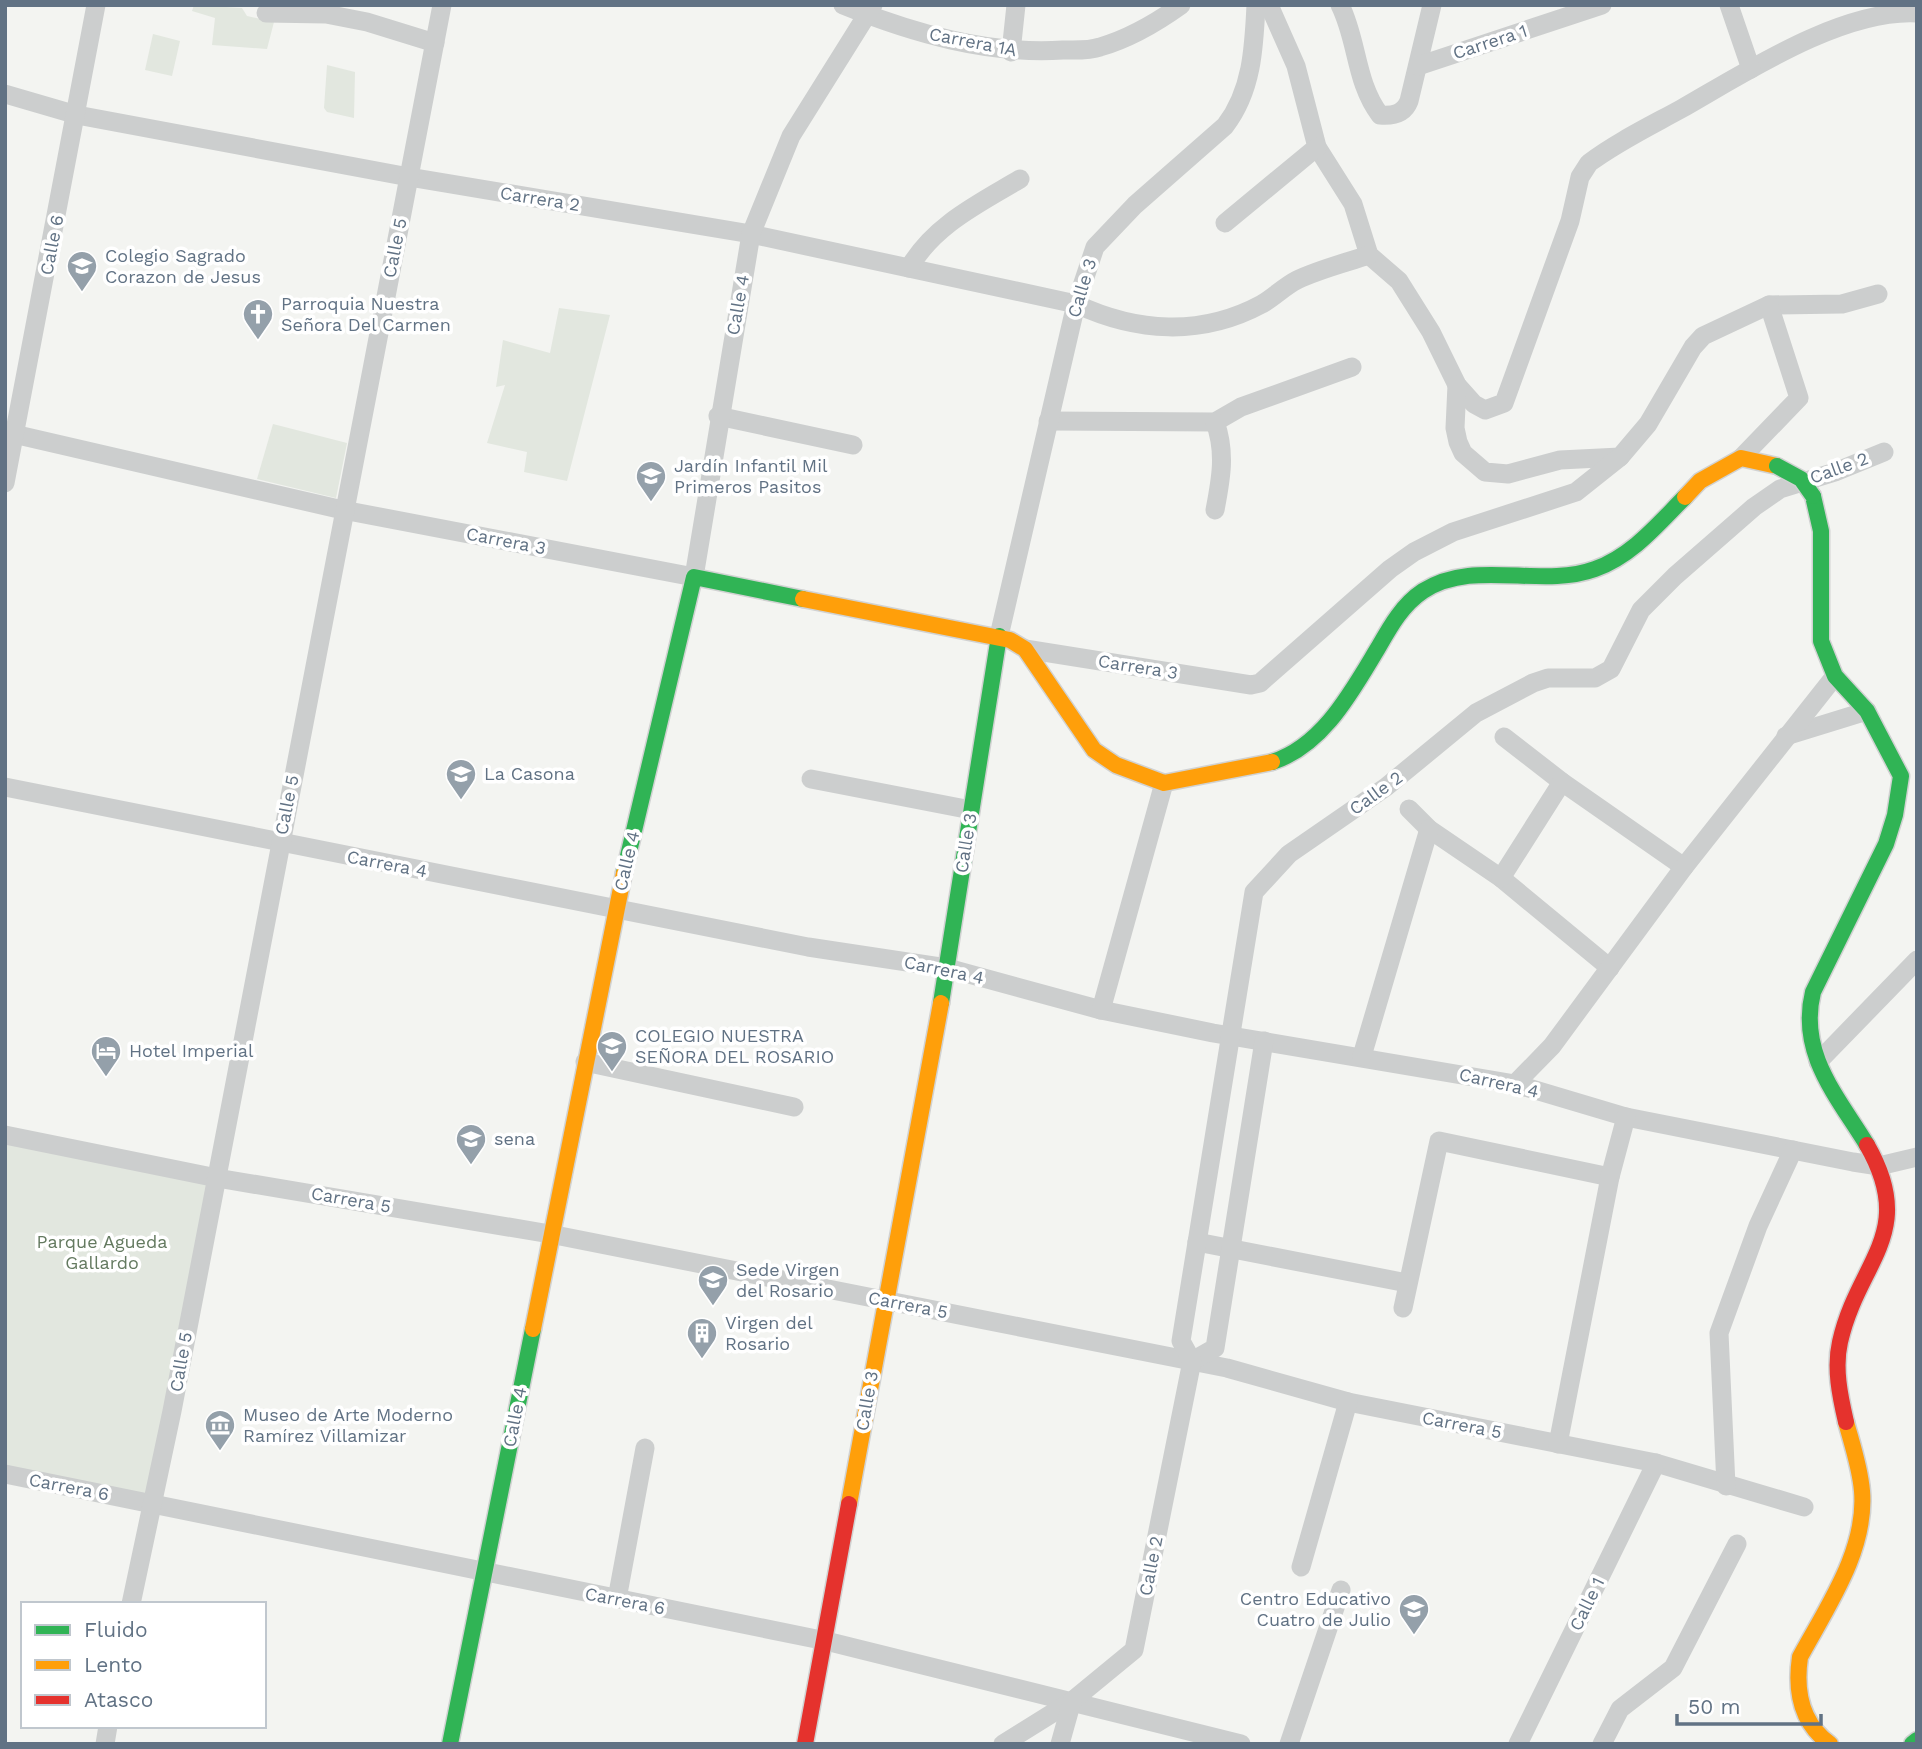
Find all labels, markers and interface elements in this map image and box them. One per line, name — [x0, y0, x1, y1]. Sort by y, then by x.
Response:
street label: Carrera 1 — [1450, 20, 1530, 63]
street label: Carrera 1A — [927, 23, 1019, 60]
street label: Carrera 2 — [499, 182, 582, 215]
street label: Calle 6 — [35, 213, 68, 277]
street label: Calle 5 — [378, 216, 411, 280]
place label: Colegio Sagrado Corazon de Jesus — [105, 245, 261, 287]
school or university icon: Colegio Sagrado Corazon de Jesus — [65, 249, 99, 293]
street label: Calle 3 — [1063, 256, 1100, 320]
street label: Calle 4 — [722, 273, 753, 337]
place label: Parroquia Nuestra Señora Del Carmen — [281, 293, 451, 335]
church icon: Parroquia Nuestra Señora Del Carmen — [241, 297, 275, 341]
street label: Calle 2 — [1807, 447, 1871, 488]
place label: Jardín Infantil Mil Primeros Pasitos — [674, 455, 828, 497]
school or university icon: Jardín Infantil Mil Primeros Pasitos — [634, 459, 668, 503]
street label: Carrera 3 — [464, 522, 548, 559]
street label: Carrera 3 — [1097, 650, 1180, 683]
school or university icon: La Casona — [444, 757, 478, 801]
place label: La Casona — [484, 763, 575, 784]
street label: Calle 2 — [1345, 766, 1406, 819]
street label: Calle 5 — [270, 773, 303, 837]
street label: Calle 3 — [950, 811, 981, 874]
street label: Calle 4 — [609, 829, 644, 893]
street label: Carrera 4 — [345, 845, 429, 882]
street label: Carrera 4 — [902, 951, 986, 988]
place label: COLEGIO NUESTRA SEÑORA DEL ROSARIO — [635, 1025, 834, 1067]
school or university icon: COLEGIO NUESTRA SEÑORA DEL ROSARIO — [595, 1029, 629, 1073]
hotel icon: Hotel Imperial — [89, 1034, 123, 1078]
place label: Hotel Imperial — [129, 1040, 254, 1061]
street label: Carrera 4 — [1457, 1063, 1541, 1102]
school or university icon: sena — [454, 1122, 488, 1166]
place label: sena — [494, 1128, 535, 1149]
street label: Carrera 5 — [309, 1182, 393, 1217]
park label: Parque Agueda Gallardo — [37, 1231, 167, 1273]
place label: Sede Virgen del Rosario — [736, 1259, 840, 1301]
school or university icon: Sede Virgen del Rosario — [696, 1263, 730, 1307]
street label: Carrera 5 — [866, 1286, 950, 1323]
place label: Virgen del Rosario — [725, 1312, 813, 1354]
building icon: Virgen del Rosario — [685, 1316, 719, 1360]
street label: Calle 5 — [165, 1330, 196, 1394]
street label: Calle 3 — [851, 1369, 882, 1433]
street label: Calle 4 — [498, 1385, 531, 1449]
place label: Museo de Arte Moderno Ramírez Villamizar — [243, 1404, 453, 1446]
street label: Carrera 5 — [1420, 1406, 1504, 1443]
museum icon: Museo de Arte Moderno Ramírez Villamizar — [203, 1408, 237, 1452]
street label: Carrera 6 — [27, 1468, 111, 1505]
street label: Calle 2 — [1134, 1534, 1167, 1598]
street label: Calle 1 — [1565, 1574, 1608, 1634]
street label: Carrera 6 — [583, 1582, 667, 1619]
place label: Centro Educativo Cuatro de Julio — [1240, 1588, 1391, 1630]
school or university icon: Centro Educativo Cuatro de Julio — [1397, 1592, 1431, 1636]
legend — [21, 1602, 266, 1728]
text: Fluido — [84, 1617, 148, 1642]
text: Lento — [84, 1652, 143, 1677]
scale bar — [1677, 1682, 1820, 1726]
text: Atasco — [84, 1687, 153, 1712]
text: 50 m — [1688, 1694, 1740, 1719]

